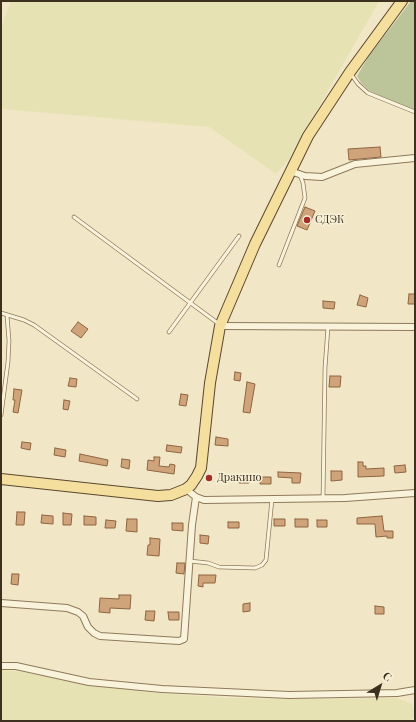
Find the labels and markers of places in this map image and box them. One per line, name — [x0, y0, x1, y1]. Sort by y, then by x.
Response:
place label: СДЭК — [315, 213, 344, 227]
marker: СДЭК — [302, 215, 312, 225]
place label: Дракино — [217, 471, 262, 485]
marker: Дракино — [204, 473, 214, 483]

